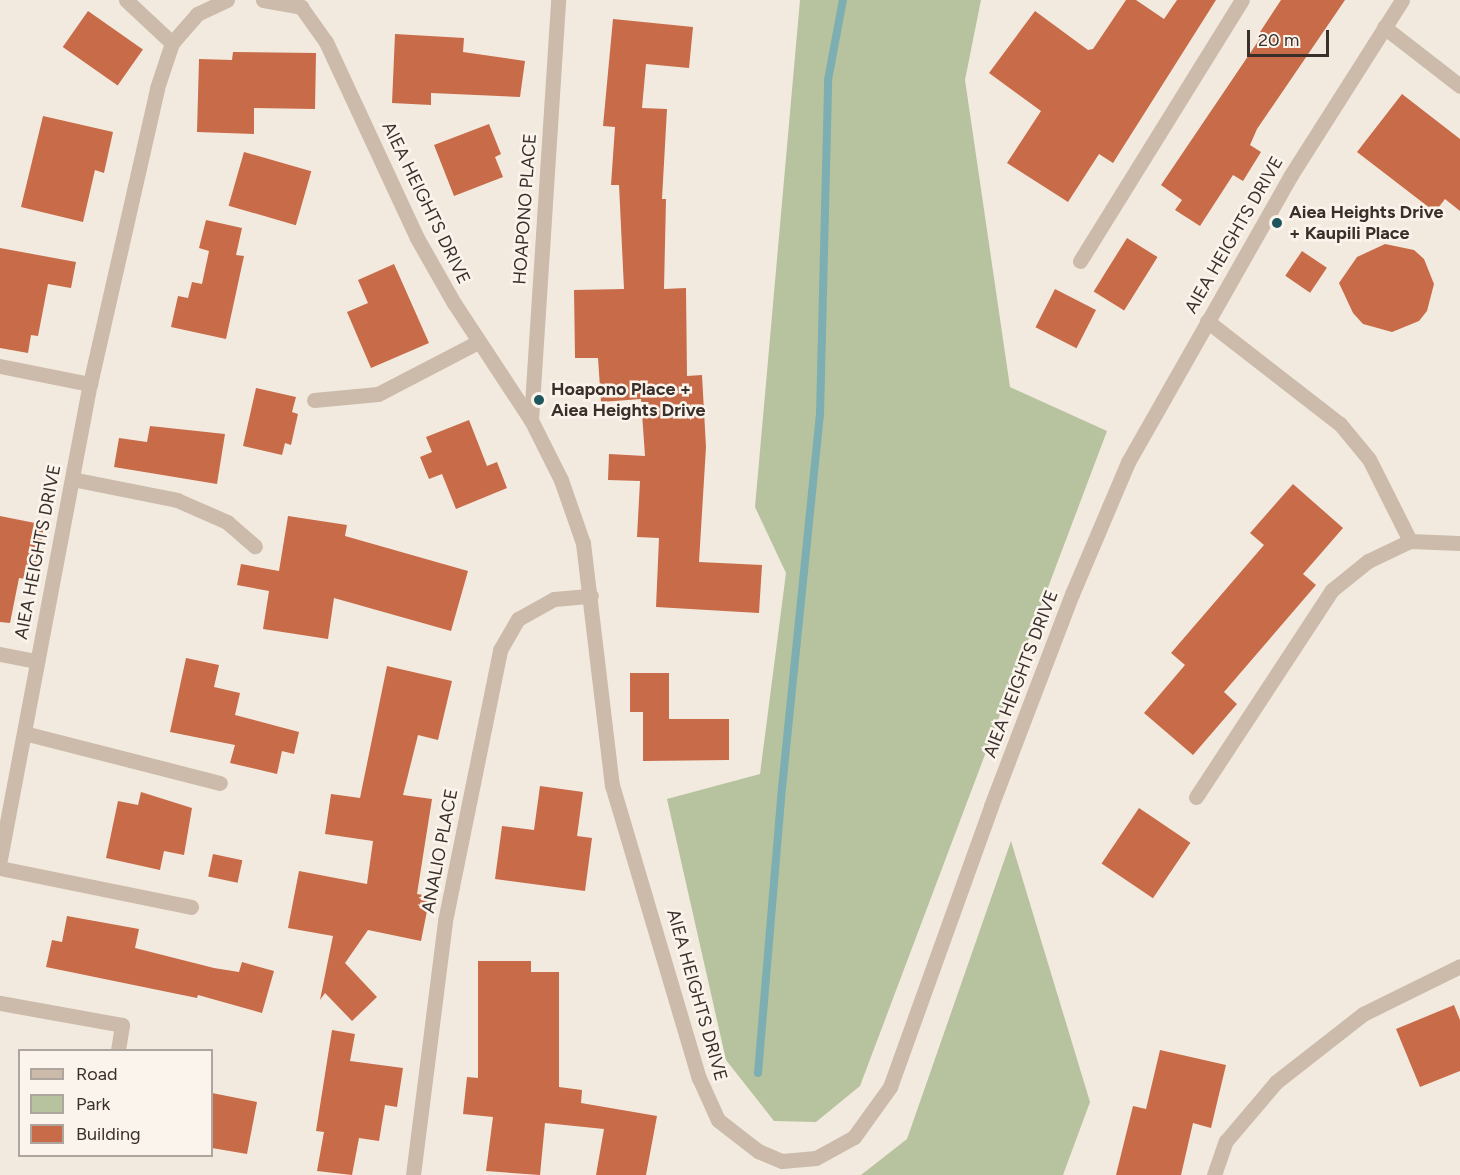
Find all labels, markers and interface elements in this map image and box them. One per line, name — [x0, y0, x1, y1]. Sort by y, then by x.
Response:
scale bar — [1250, 18, 1332, 56]
text: 20 m — [1258, 29, 1299, 51]
street label: AIEA HEIGHTS DRIVE — [377, 118, 475, 288]
street label: HOAPONO PLACE — [509, 133, 541, 285]
street label: AIEA HEIGHTS DRIVE — [1180, 153, 1288, 317]
place label: Aiea Heights Drive + Kaupili Place — [1289, 202, 1443, 244]
marker: Aiea Heights Drive + Kaupili Place — [1270, 216, 1284, 230]
place label: Hoapono Place + Aiea Heights Drive — [551, 379, 705, 422]
marker: Hoapono Place + Aiea Heights Drive — [532, 393, 546, 407]
street label: AIEA HEIGHTS DRIVE — [10, 463, 66, 641]
street label: AIEA HEIGHTS DRIVE — [979, 587, 1063, 761]
street label: ANALIO PLACE — [417, 787, 463, 915]
street label: AIEA HEIGHTS DRIVE — [662, 907, 732, 1083]
legend — [18, 1049, 213, 1157]
text: Road — [76, 1063, 117, 1085]
text: Park — [76, 1093, 110, 1115]
text: Building — [76, 1123, 141, 1145]

